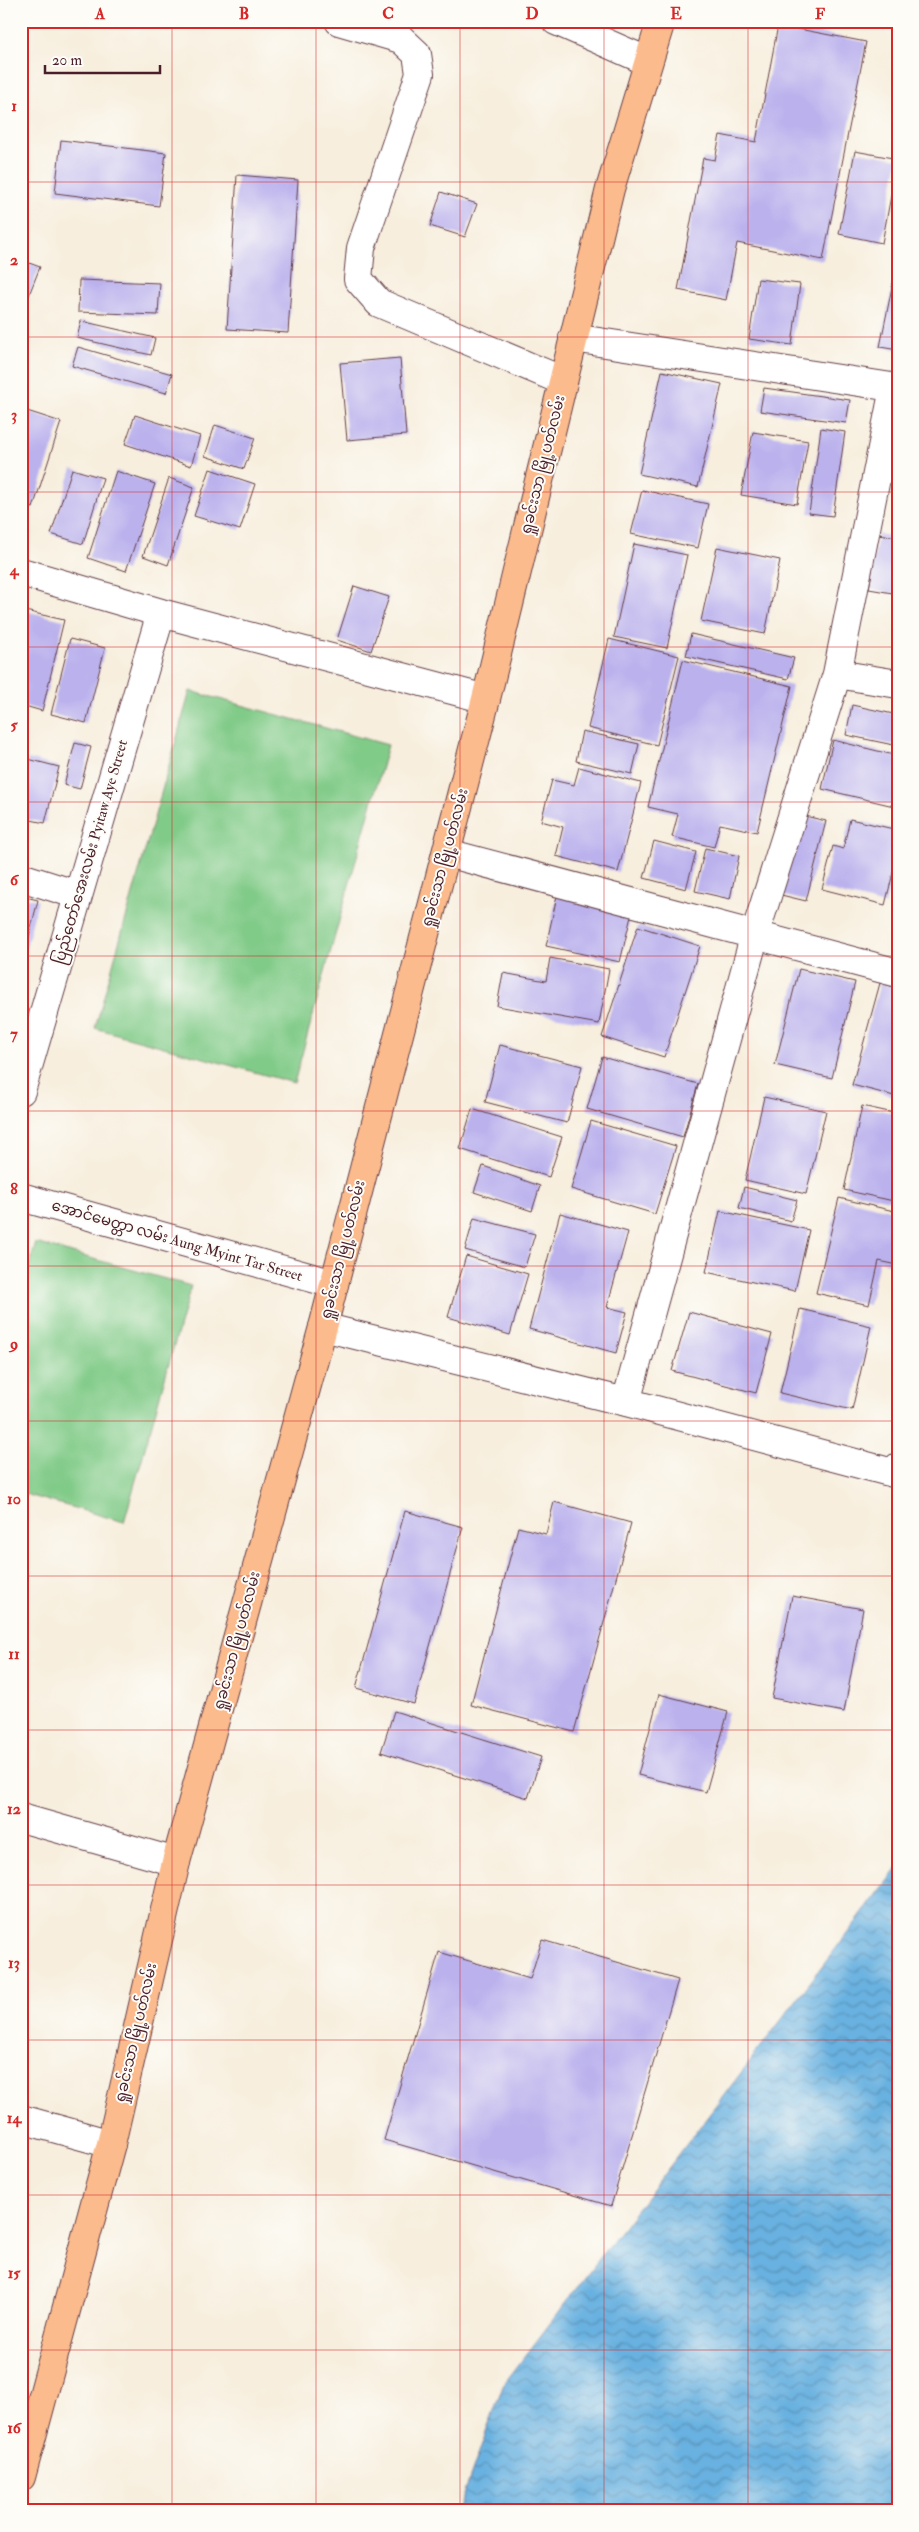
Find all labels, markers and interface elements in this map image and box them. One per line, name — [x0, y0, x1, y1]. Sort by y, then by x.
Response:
text: A — [94, 4, 106, 24]
text: B — [239, 4, 249, 24]
text: C — [382, 4, 394, 24]
text: D — [525, 4, 539, 24]
text: E — [670, 4, 682, 24]
text: F — [815, 4, 825, 24]
scale bar — [45, 42, 160, 74]
text: 20 m — [52, 51, 82, 70]
text: 1 — [11, 96, 17, 116]
text: 2 — [10, 250, 18, 270]
street label: ရှုခင်းသာ မြို့ပတ်လမ်း — [516, 393, 571, 537]
text: 3 — [11, 405, 17, 425]
text: 4 — [9, 560, 20, 580]
text: 5 — [10, 715, 18, 735]
street label: ပြည်တော်အေးလမ်း Pyitaw Aye Street — [49, 737, 134, 967]
street label: ရှုခင်းသာ မြို့ပတ်လမ်း — [416, 786, 475, 930]
text: 6 — [10, 870, 20, 890]
text: 7 — [10, 1024, 18, 1044]
street label: ရှုခင်းသာ မြို့ပတ်လမ်း — [316, 1178, 371, 1322]
text: 8 — [10, 1179, 18, 1199]
street label: အောင်မေတ္တာ လမ်း Aung Myint Tar Street — [49, 1195, 305, 1288]
text: 9 — [8, 1334, 18, 1354]
text: 10 — [7, 1489, 21, 1509]
street label: ရှုခင်းသာ မြို့ပတ်လမ်း — [208, 1569, 267, 1713]
text: 11 — [8, 1644, 20, 1664]
text: 12 — [7, 1799, 21, 1819]
text: 13 — [8, 1953, 20, 1973]
street label: ရှုခင်းသာ မြို့ပတ်လမ်း — [110, 1961, 163, 2105]
text: 14 — [7, 2108, 23, 2128]
text: 15 — [8, 2263, 21, 2283]
text: 16 — [7, 2418, 23, 2438]

